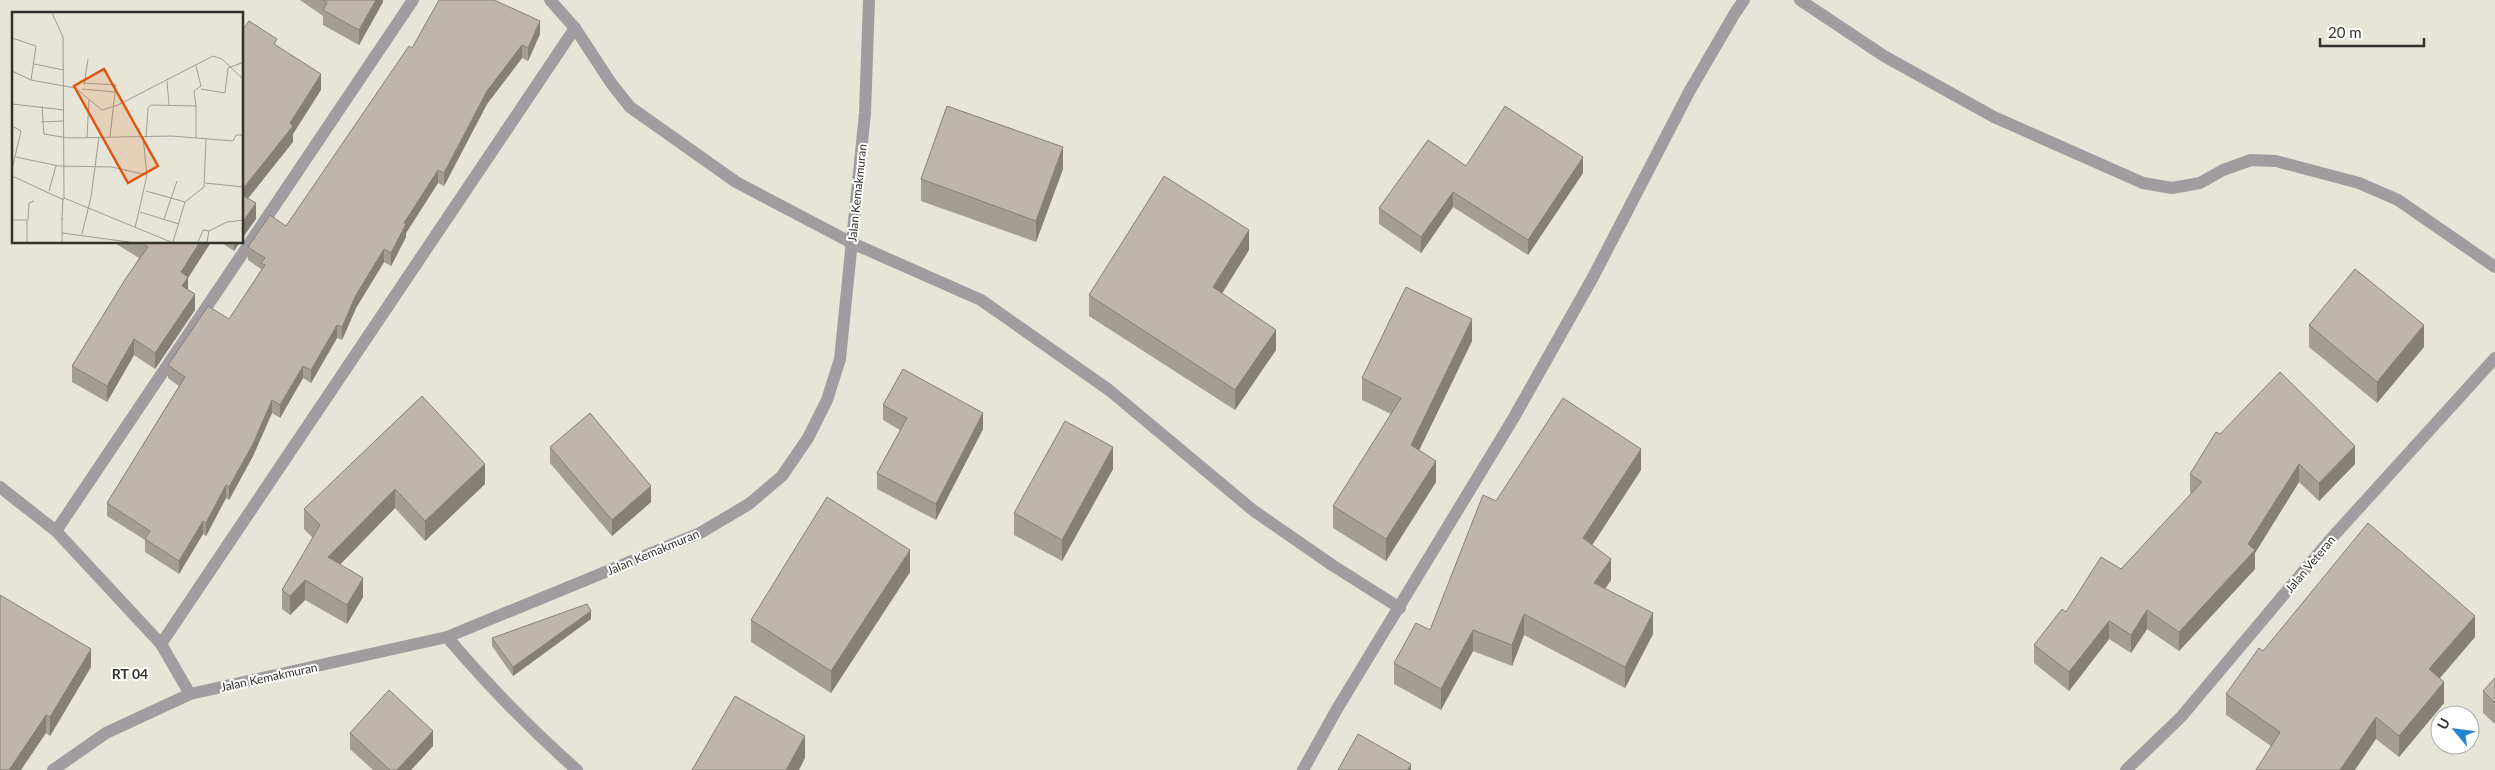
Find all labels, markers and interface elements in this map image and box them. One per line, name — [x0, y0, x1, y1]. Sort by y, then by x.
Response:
inset map — [12, 12, 244, 244]
scale bar — [2320, 15, 2424, 47]
text: 20 m — [2328, 23, 2362, 41]
street label: Jalan Kemakmuran — [844, 143, 870, 243]
street label: Jalan Kemakmuran — [605, 526, 701, 578]
street label: Jalan Veteran — [2282, 532, 2338, 596]
street label: Jalan Kemakmuran — [219, 659, 319, 695]
district label: RT 04 — [112, 665, 148, 682]
north arrow — [2430, 705, 2480, 755]
text: U — [2433, 715, 2453, 732]

